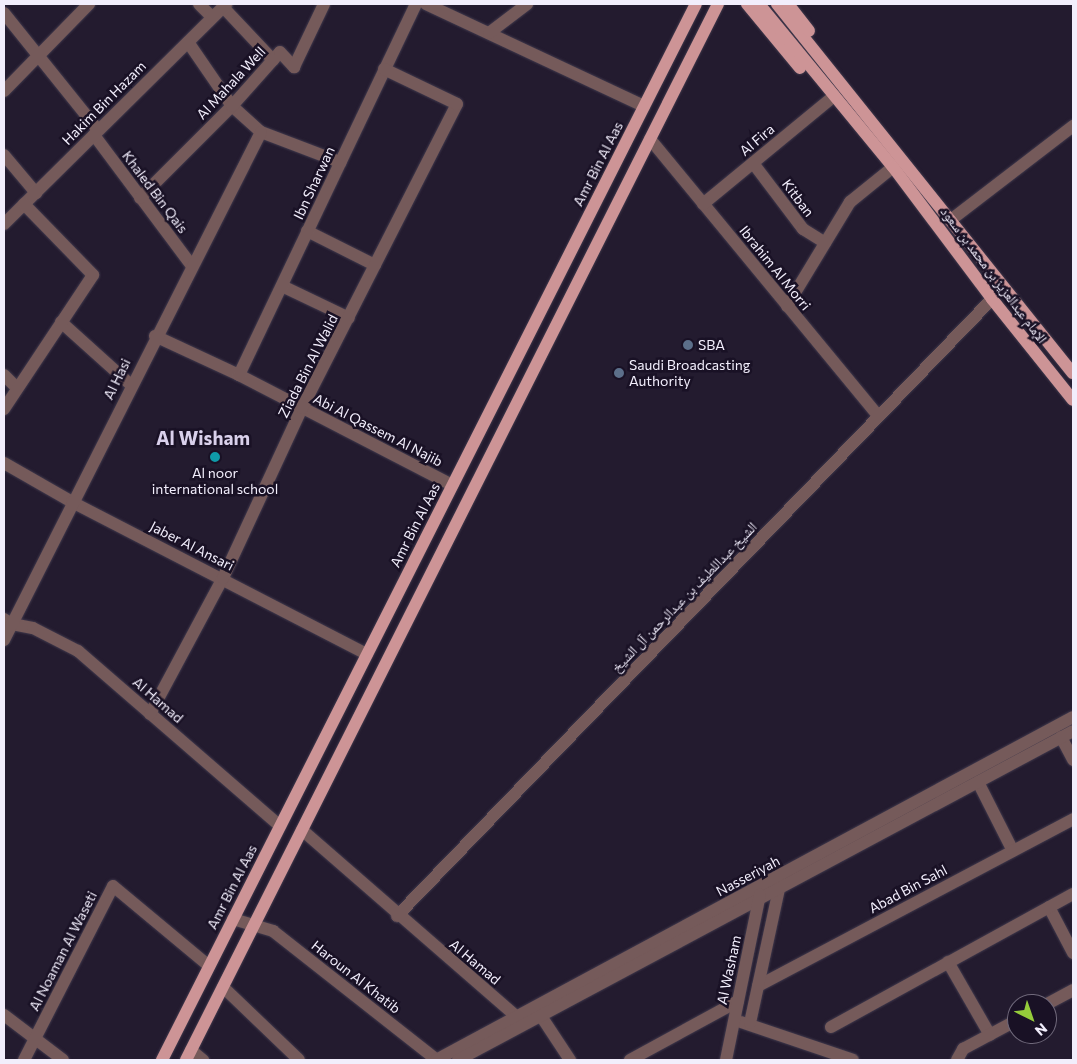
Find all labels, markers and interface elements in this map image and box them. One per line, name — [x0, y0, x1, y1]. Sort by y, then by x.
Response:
street label: Al Mahala Well — [193, 43, 269, 123]
street label: Hakim Bin Hazam — [59, 58, 149, 148]
street label: Amr Bin Al Aas — [569, 119, 627, 209]
street label: Al Fira — [736, 121, 778, 159]
street label: Ibn Sharwan — [290, 144, 338, 222]
street label: Khaled Bin Qais — [119, 148, 191, 236]
street label: Kitban — [779, 176, 817, 220]
street label: الإمام عبدالعزيز بن محمد بن سعود — [937, 204, 1051, 346]
street label: Ibrahim Al Morri — [736, 222, 814, 314]
street label: Ziada Bin Al Walid — [275, 312, 341, 420]
place label: SBA — [698, 337, 725, 353]
marker: SBA — [682, 339, 694, 351]
street label: Al Hasi — [100, 356, 134, 402]
place label: Saudi Broadcasting Authority — [629, 357, 750, 390]
marker: Saudi Broadcasting Authority — [613, 367, 625, 379]
street label: Abi Al Qassem Al Najib — [310, 390, 446, 470]
district label: Al Wisham — [156, 427, 250, 449]
marker: Al noor international school — [209, 451, 221, 463]
place label: Al noor international school — [152, 465, 278, 498]
street label: Amr Bin Al Aas — [386, 480, 444, 570]
street label: Jaber Al Ansari — [147, 518, 237, 574]
street label: الشيخ عبداللطيف بن عبدالرحمن آل الشيخ — [608, 518, 760, 676]
street label: Al Hamad — [129, 674, 187, 726]
street label: Amr Bin Al Aas — [203, 842, 261, 932]
street label: Nasseriyah — [713, 852, 783, 900]
street label: Abad Bin Sahl — [866, 861, 950, 917]
street label: Al Noaman Al Waseti — [26, 888, 100, 1014]
street label: Al Washam — [713, 934, 745, 1006]
street label: Al Hamad — [446, 936, 504, 988]
street label: Haroun Al Khatib — [308, 937, 404, 1017]
north arrow — [1007, 994, 1057, 1044]
text: N — [1032, 1020, 1051, 1040]

